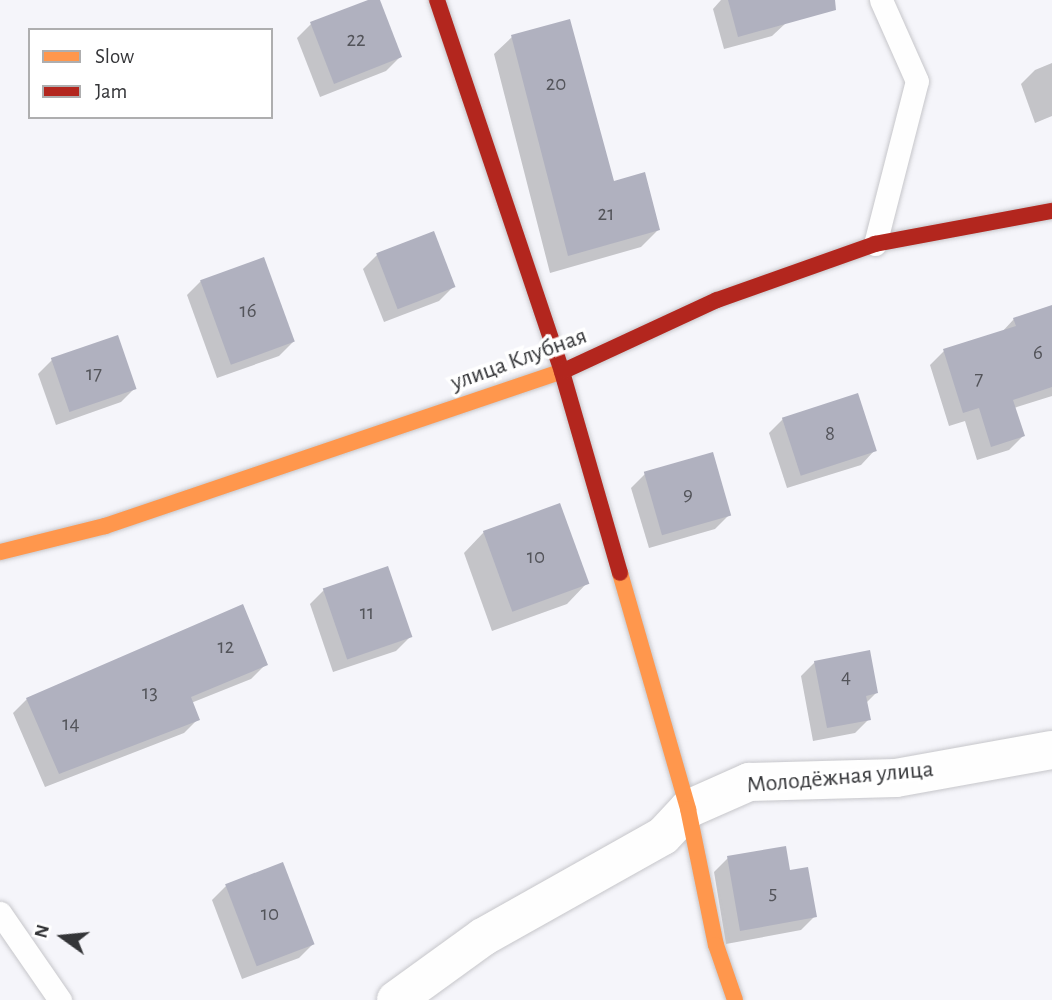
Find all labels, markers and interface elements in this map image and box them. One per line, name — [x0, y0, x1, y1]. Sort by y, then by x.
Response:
house number: 22 — [346, 27, 366, 53]
legend — [28, 28, 273, 119]
text: Slow — [95, 46, 134, 67]
house number: 20 — [546, 71, 566, 97]
text: Jam — [95, 81, 127, 102]
house number: 21 — [598, 201, 614, 227]
house number: 16 — [239, 298, 257, 324]
street label: улица Клубная — [447, 322, 591, 398]
house number: 6 — [1033, 340, 1043, 366]
house number: 17 — [86, 361, 102, 387]
house number: 7 — [975, 366, 983, 392]
house number: 8 — [825, 421, 835, 447]
house number: 9 — [683, 481, 693, 507]
house number: 10 — [527, 544, 545, 570]
house number: 11 — [360, 600, 374, 626]
house number: 12 — [218, 634, 234, 660]
house number: 4 — [841, 664, 851, 690]
house number: 13 — [142, 680, 158, 706]
house number: 14 — [62, 711, 80, 737]
street label: Молодёжная улица — [745, 755, 935, 801]
house number: 5 — [769, 880, 777, 906]
house number: 10 — [261, 901, 279, 927]
north arrow — [28, 902, 98, 972]
text: N — [31, 923, 53, 940]

